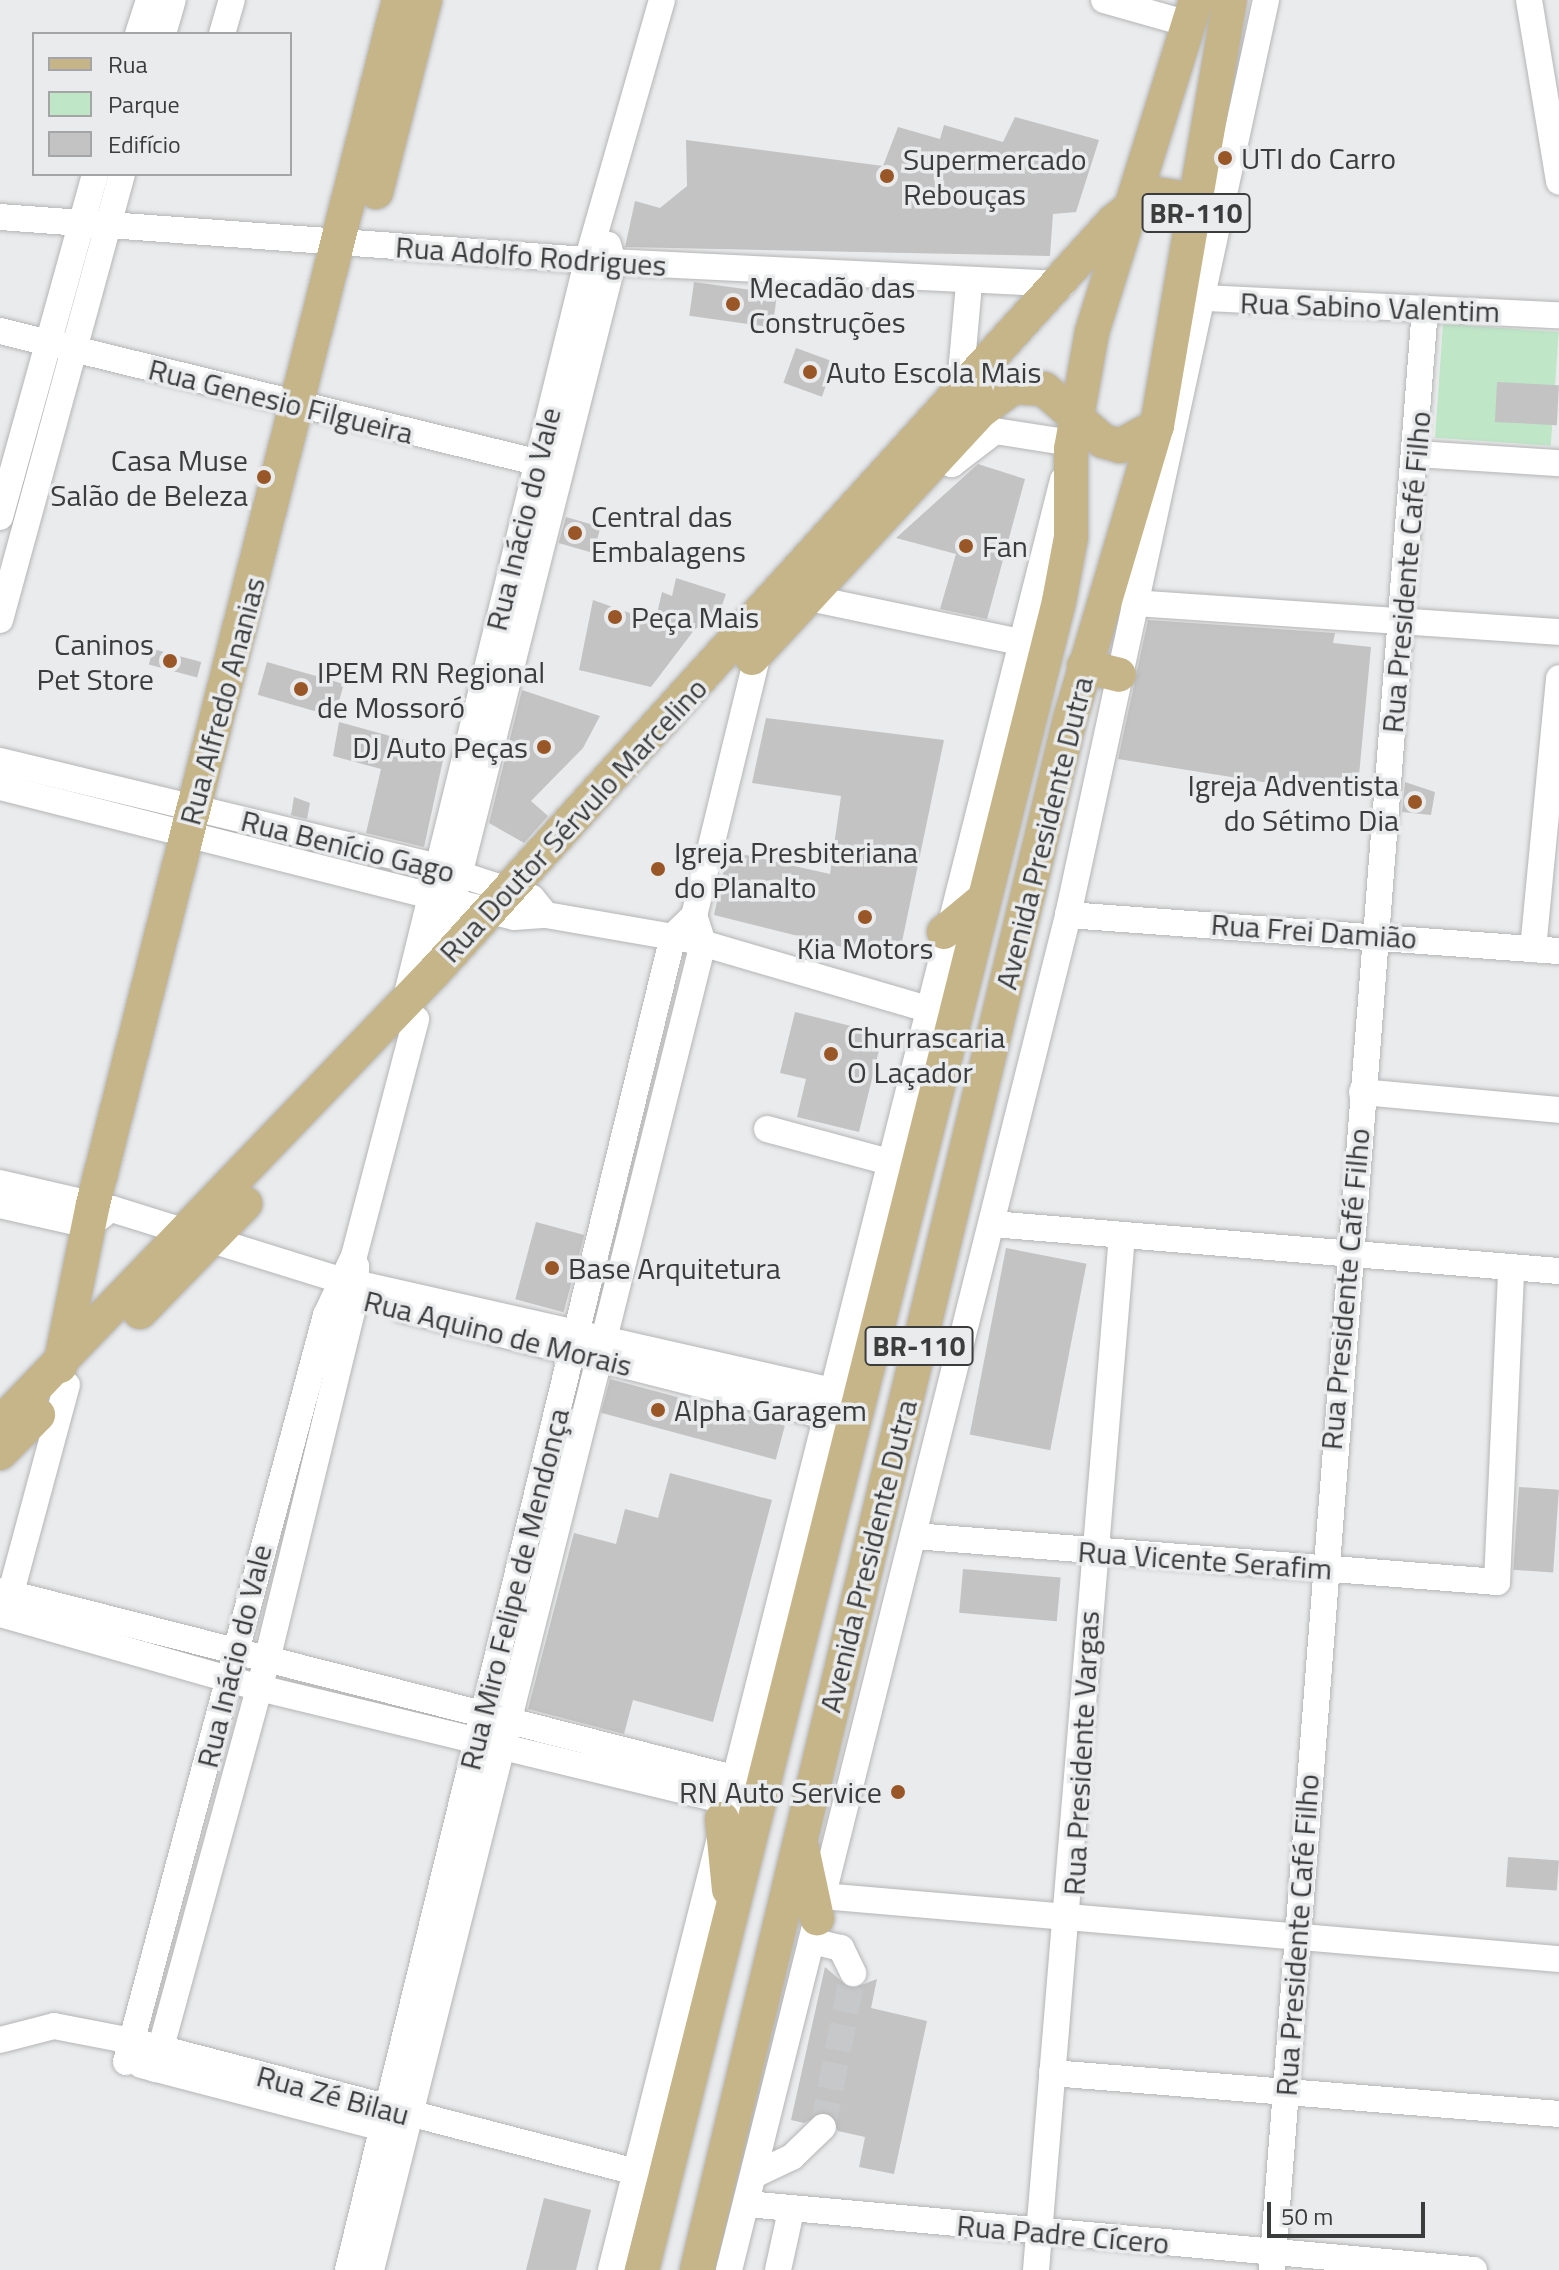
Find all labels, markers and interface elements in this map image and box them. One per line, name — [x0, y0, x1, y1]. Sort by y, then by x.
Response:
legend — [32, 32, 292, 176]
text: Rua — [108, 46, 147, 82]
text: Parque — [108, 86, 180, 122]
text: Edifício — [108, 126, 181, 162]
place label: UTI do Carro — [1241, 140, 1396, 176]
place label: Supermercado Rebouças — [903, 141, 1087, 212]
marker: UTI do Carro — [1216, 149, 1234, 167]
marker: Supermercado Rebouças — [878, 167, 896, 185]
road number: BR-110 — [1140, 189, 1252, 237]
street label: Rua Adolfo Rodrigues — [394, 229, 668, 283]
place label: Mecadão das Construções — [749, 269, 915, 340]
street label: Rua Sabino Valentim — [1239, 284, 1501, 330]
marker: Mecadão das Construções — [724, 295, 742, 313]
street label: Rua Genesio Filgueira — [145, 351, 417, 451]
place label: Auto Escola Mais — [826, 354, 1041, 390]
marker: Auto Escola Mais — [801, 363, 819, 381]
street label: Rua Inácio do Vale — [478, 404, 568, 634]
street label: Rua Presidente Café Filho — [1374, 410, 1438, 734]
place label: Casa Muse Salão de Beleza — [50, 442, 248, 512]
marker: Casa Muse Salão de Beleza — [255, 468, 273, 486]
place label: Central das Embalagens — [591, 498, 746, 568]
marker: Central das Embalagens — [566, 524, 584, 542]
place label: Fan — [982, 528, 1028, 564]
marker: Fan — [957, 537, 975, 555]
street label: Rua Alfredo Ananias — [172, 573, 272, 829]
place label: Peça Mais — [631, 599, 759, 635]
marker: Peça Mais — [606, 608, 624, 626]
place label: Caninos Pet Store — [37, 626, 154, 696]
marker: Caninos Pet Store — [161, 652, 179, 670]
place label: IPEM RN Regional de Mossoró — [317, 654, 545, 724]
street label: Rua Doutor Sérvulo Marcelino — [432, 670, 714, 970]
street label: Avenida Presidente Dutra — [988, 673, 1100, 993]
marker: IPEM RN Regional de Mossoró — [292, 680, 310, 698]
place label: DJ Auto Peças — [352, 729, 528, 765]
marker: DJ Auto Peças — [535, 738, 553, 756]
place label: Igreja Adventista do Sétimo Dia — [1188, 767, 1399, 838]
marker: Igreja Adventista do Sétimo Dia — [1406, 793, 1424, 811]
street label: Rua Benício Gago — [237, 802, 459, 890]
place label: Igreja Presbiteriana do Planalto — [674, 834, 918, 904]
marker: Igreja Presbiteriana do Planalto — [649, 860, 667, 878]
street label: Rua Frei Damião — [1210, 906, 1418, 956]
marker: Kia Motors — [856, 908, 874, 926]
place label: Kia Motors — [797, 930, 933, 966]
place label: Churrascaria O Laçador — [847, 1019, 1005, 1090]
marker: Churrascaria O Laçador — [822, 1045, 840, 1063]
street label: Rua Presidente Café Filho — [1313, 1127, 1377, 1451]
place label: Base Arquitetura — [568, 1250, 781, 1286]
marker: Base Arquitetura — [543, 1259, 561, 1277]
street label: Rua Aquino de Morais — [360, 1282, 636, 1384]
road number: BR-110 — [863, 1322, 975, 1370]
place label: Alpha Garagem — [674, 1392, 867, 1428]
street label: Avenida Presidente Dutra — [812, 1396, 924, 1716]
marker: Alpha Garagem — [649, 1401, 667, 1419]
street label: Rua Miro Felipe de Mendonça — [452, 1404, 576, 1774]
street label: Rua Vicente Serafim — [1077, 1533, 1333, 1587]
street label: Rua Inácio do Vale — [189, 1541, 279, 1771]
street label: Rua Presidente Vargas — [1056, 1610, 1106, 1896]
street label: Rua Presidente Café Filho — [1268, 1773, 1326, 2097]
place label: RN Auto Service — [679, 1774, 882, 1810]
marker: RN Auto Service — [889, 1783, 907, 1801]
street label: Rua Zé Bilau — [253, 2057, 413, 2133]
scale bar — [1271, 2186, 1429, 2236]
text: 50 m — [1281, 2198, 1333, 2234]
street label: Rua Padre Cícero — [955, 2207, 1171, 2261]

